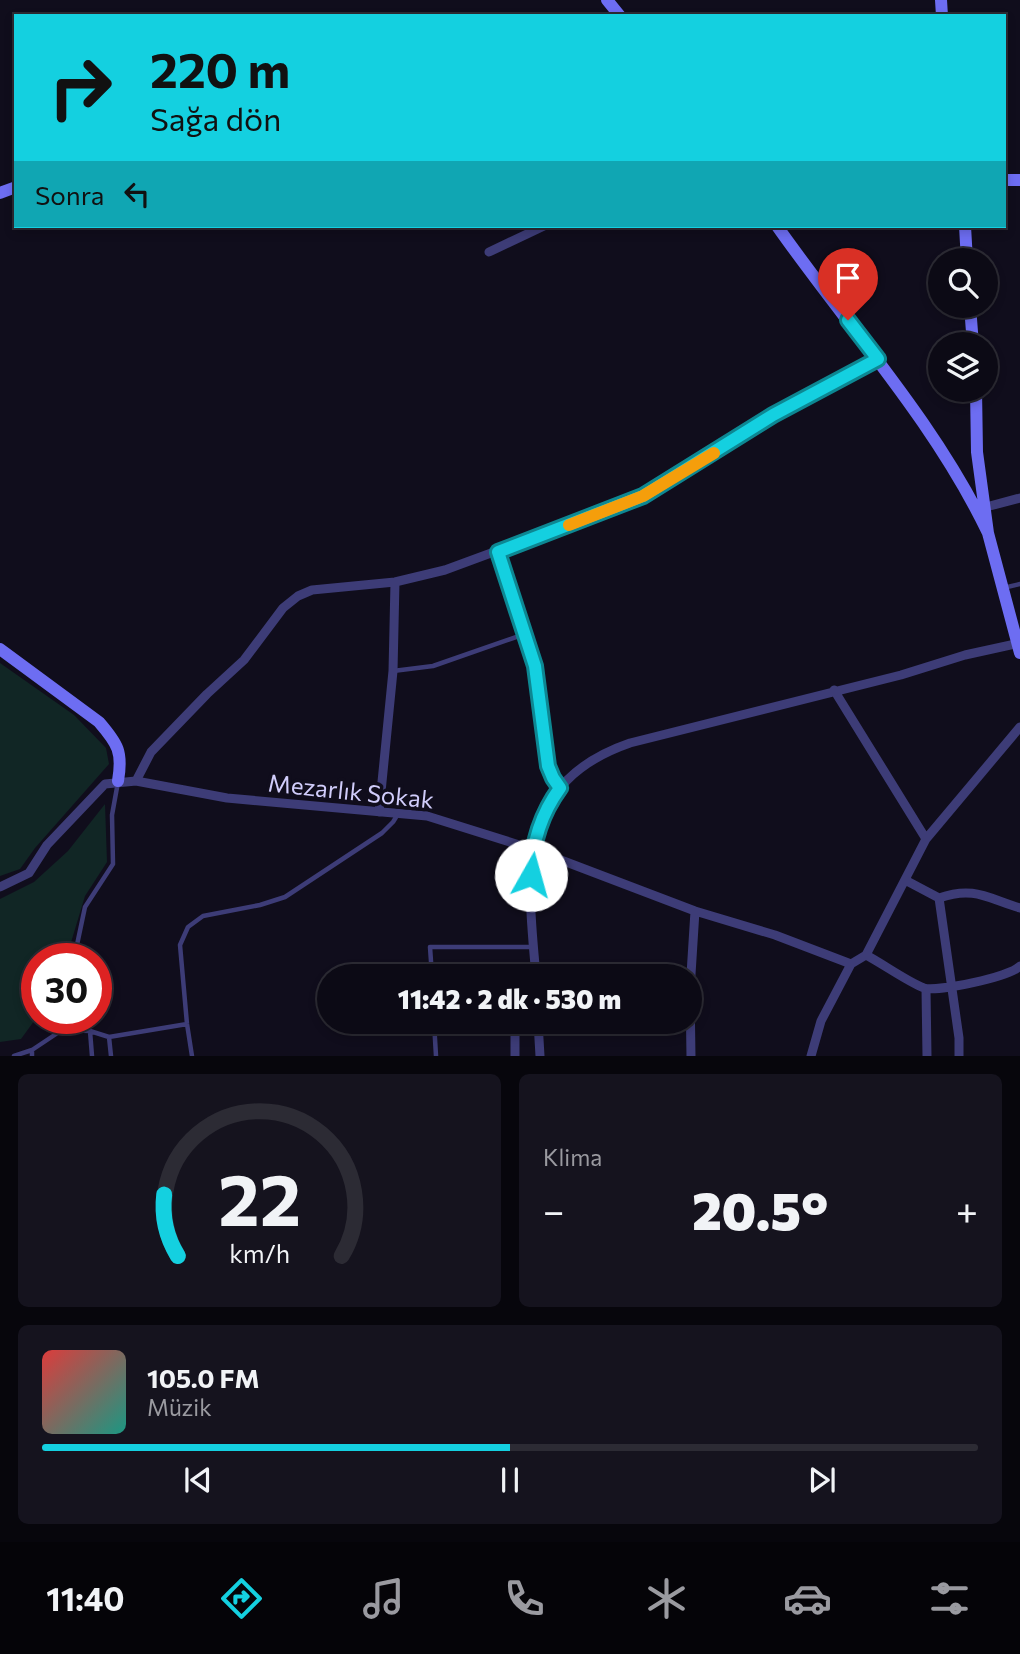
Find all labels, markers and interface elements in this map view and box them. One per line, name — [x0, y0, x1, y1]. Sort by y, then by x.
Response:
text: 220 m — [150, 38, 290, 98]
icon: right — [35, 42, 126, 133]
text: Sağa dön — [150, 98, 281, 138]
icon: left — [118, 175, 156, 213]
text: Sonra — [35, 179, 104, 210]
pin — [818, 248, 878, 320]
map controls — [928, 248, 998, 402]
button: search — [928, 248, 998, 318]
icon: arrive — [829, 259, 867, 297]
button: layers — [928, 332, 998, 402]
street label: Mezarlık Sokak — [267, 767, 435, 814]
position arrow — [494, 838, 568, 912]
speed limit sign: 30 — [21, 943, 112, 1034]
text: 11:42 · 2 dk · 530 m — [398, 983, 621, 1014]
text: Klima — [543, 1143, 602, 1171]
text: 22 — [218, 1153, 301, 1242]
text: 20.5° — [692, 1177, 828, 1241]
text: − — [543, 1186, 565, 1233]
text: + — [956, 1186, 978, 1233]
text: km/h — [229, 1238, 290, 1268]
text: 105.0 FM — [147, 1362, 260, 1393]
text: Müzik — [147, 1393, 212, 1421]
icon: previous — [179, 1461, 217, 1499]
icon: pause — [491, 1461, 529, 1499]
icon: next — [803, 1461, 841, 1499]
icon: directions — [217, 1574, 266, 1623]
icon: music — [359, 1574, 408, 1623]
icon: phone — [500, 1574, 549, 1623]
icon: climate — [642, 1574, 691, 1623]
icon: car — [783, 1574, 832, 1623]
icon: filters — [925, 1574, 974, 1623]
text: 11:40 — [46, 1578, 125, 1618]

